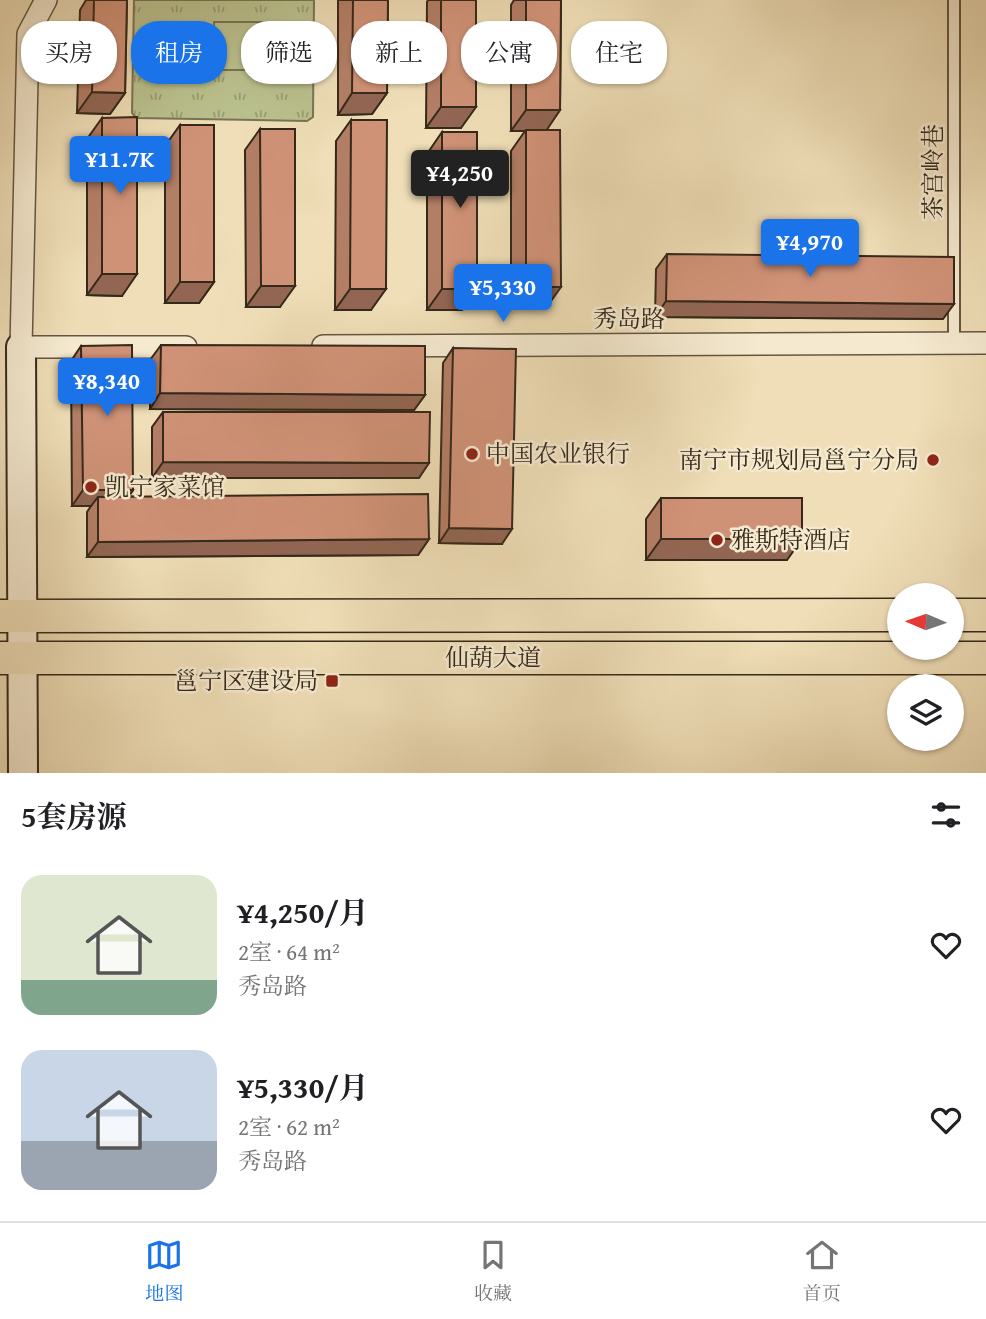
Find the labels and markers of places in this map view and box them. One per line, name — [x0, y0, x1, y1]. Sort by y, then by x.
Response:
pin: ¥11.7K — [63, 136, 177, 196]
pin: ¥4,250 — [403, 150, 517, 210]
pin: ¥4,970 — [753, 219, 867, 279]
pin: ¥5,330 — [446, 264, 560, 324]
pin: ¥8,340 — [50, 358, 164, 418]
place label: 中国农业银行 — [486, 436, 630, 471]
place label: 南宁市规划局邕宁分局 — [679, 442, 919, 477]
marker: 中国农业银行 — [464, 446, 480, 462]
marker: 南宁市规划局邕宁分局 — [925, 452, 941, 468]
place label: 凯宁家菜馆 — [105, 469, 225, 504]
marker: 凯宁家菜馆 — [83, 479, 99, 495]
place label: 雅斯特酒店 — [731, 522, 851, 557]
marker: 雅斯特酒店 — [709, 532, 725, 548]
place label: 邕宁区建设局 — [174, 663, 318, 698]
marker: 邕宁区建设局 — [324, 673, 340, 689]

